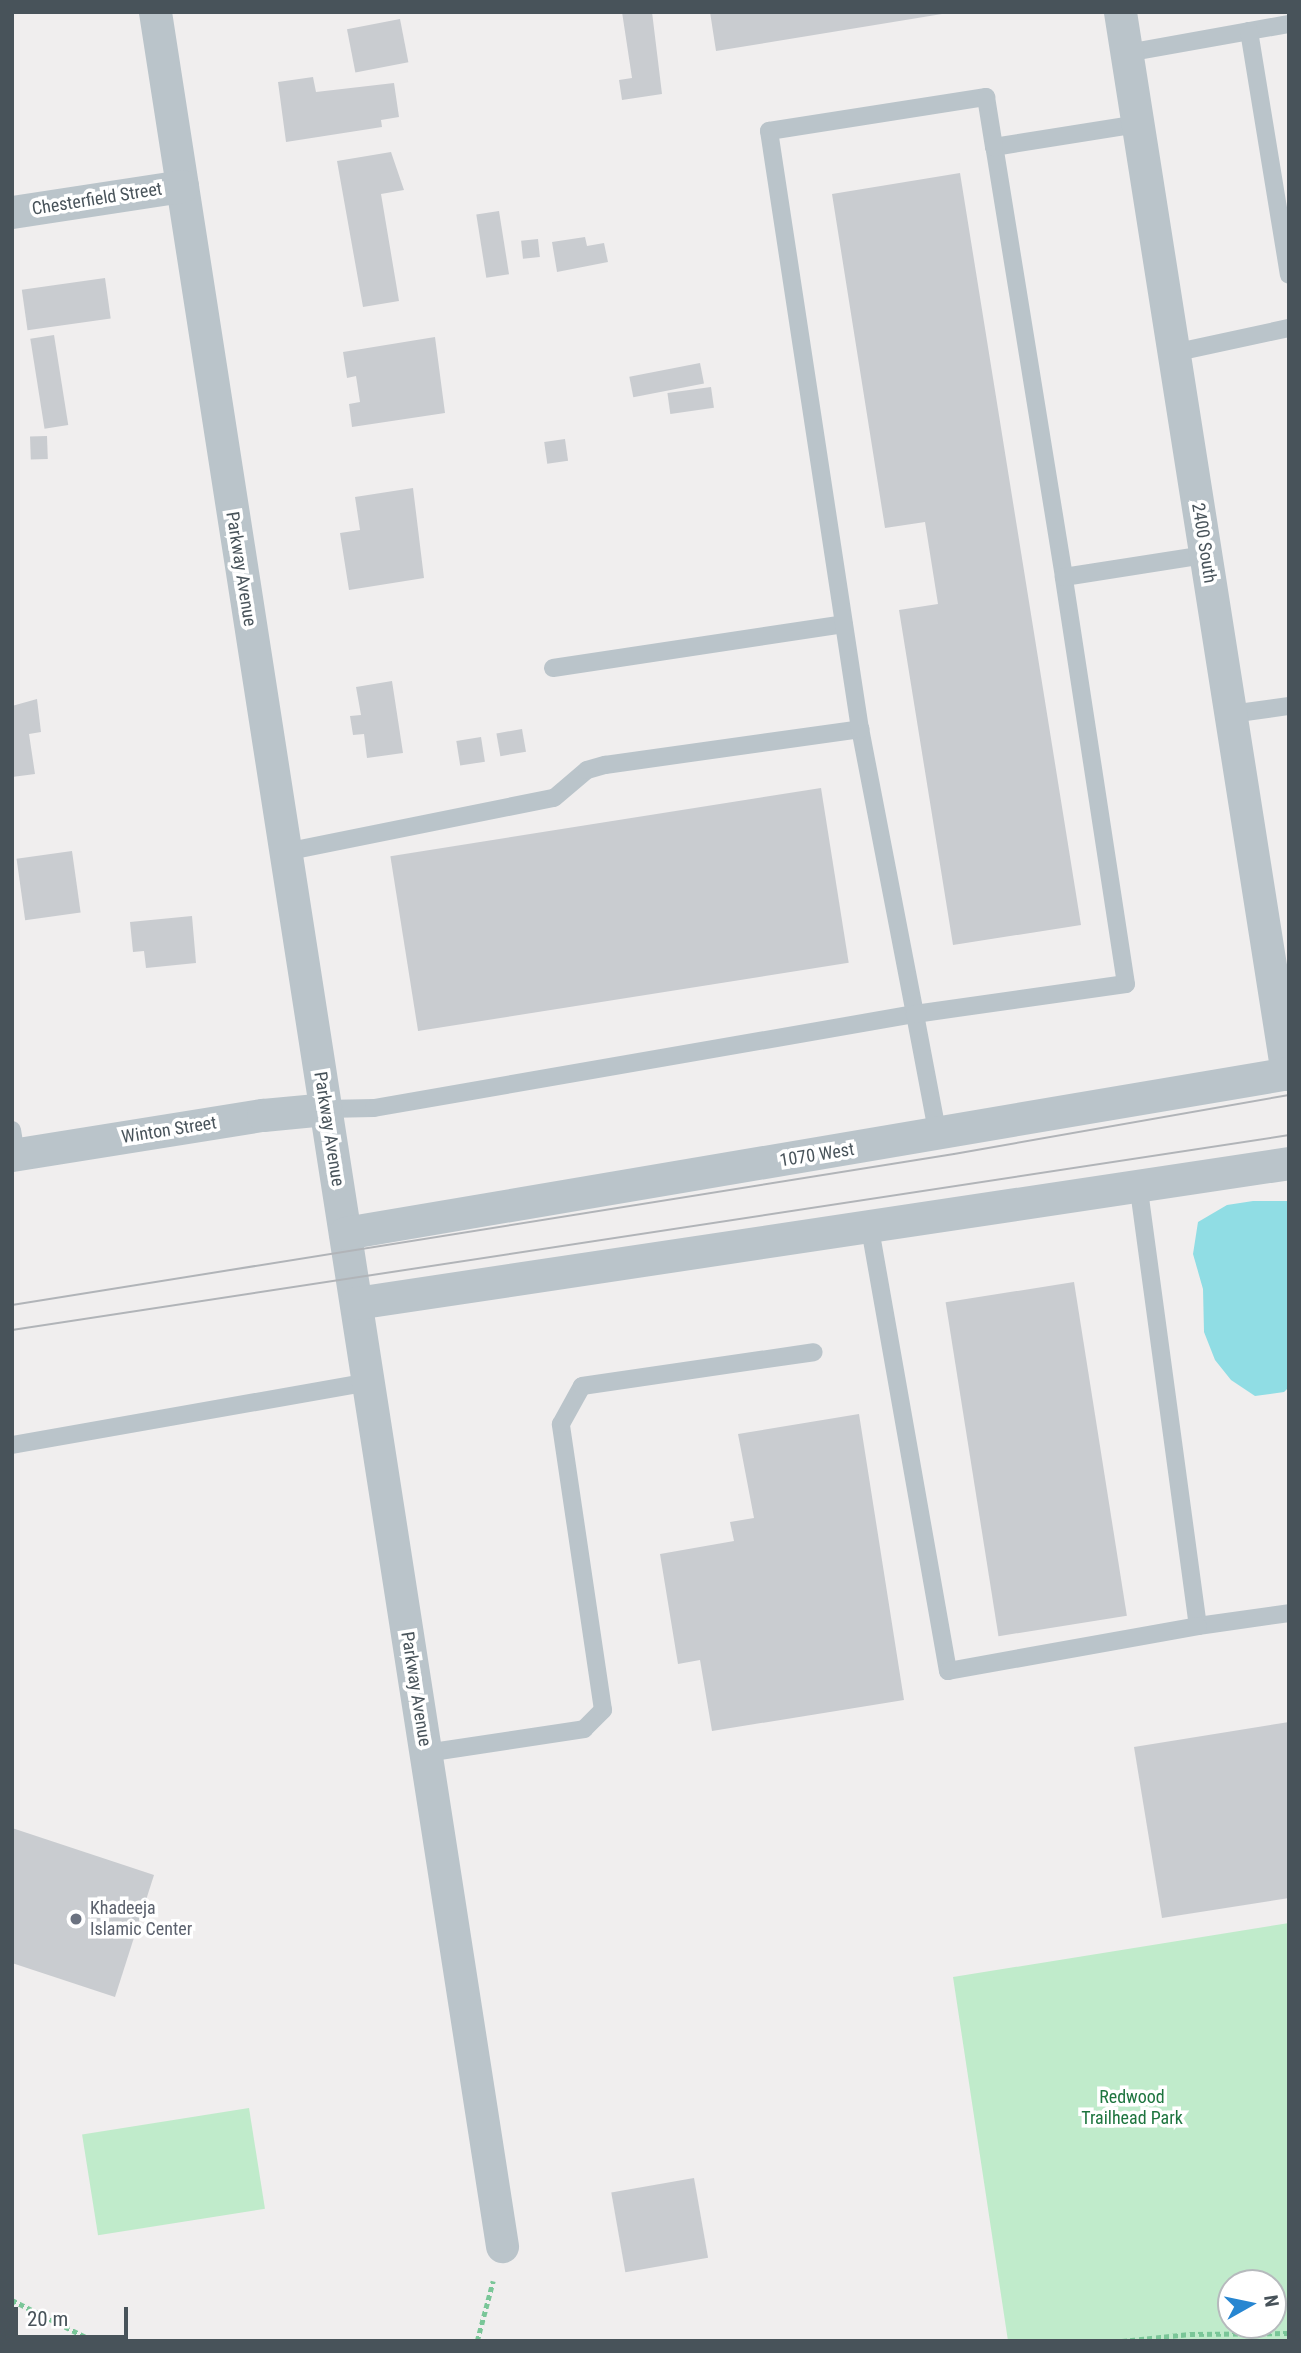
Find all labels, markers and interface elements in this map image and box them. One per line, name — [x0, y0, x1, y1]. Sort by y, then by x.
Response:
street label: Chesterfield Street — [30, 178, 164, 220]
street label: 2400 South — [1187, 501, 1221, 585]
street label: Parkway Avenue — [221, 510, 261, 628]
street label: Parkway Avenue — [309, 1070, 349, 1188]
street label: Winton Street — [120, 1112, 218, 1148]
street label: 1070 West — [778, 1138, 856, 1172]
street label: Parkway Avenue — [396, 1630, 436, 1748]
place label: Khadeeja Islamic Center — [90, 1898, 192, 1940]
marker: Khadeeja Islamic Center — [68, 1911, 84, 1927]
park label: Redwood Trailhead Park — [1081, 2087, 1183, 2130]
north arrow — [1217, 2269, 1287, 2339]
text: N — [1259, 2293, 1284, 2308]
scale bar — [18, 2294, 131, 2338]
text: 20 m — [27, 2307, 68, 2331]

